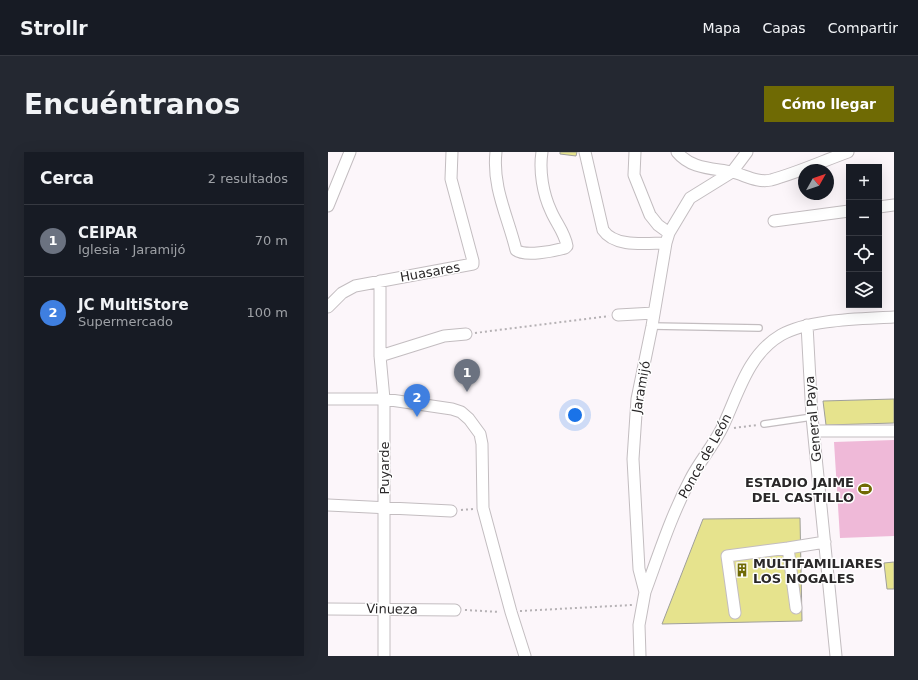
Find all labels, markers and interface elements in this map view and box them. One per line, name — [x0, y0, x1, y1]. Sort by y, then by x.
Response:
text: Strollr — [20, 17, 88, 39]
text: Mapa — [702, 20, 741, 36]
text: Capas — [763, 20, 806, 36]
text: Compartir — [828, 20, 898, 36]
button: Cómo llegar — [764, 86, 894, 122]
text: Encuéntranos — [24, 88, 240, 121]
north arrow — [798, 164, 834, 200]
map controls — [846, 164, 882, 308]
button: + — [846, 164, 882, 200]
text: Cerca — [40, 168, 94, 188]
text: 2 resultados — [208, 171, 288, 186]
button: − — [846, 200, 882, 236]
text: CEIPAR — [78, 224, 138, 242]
text: 1 — [48, 233, 58, 248]
text: 70 m — [255, 233, 288, 248]
button: locate — [846, 236, 882, 272]
text: Iglesia · Jaramijó — [78, 242, 185, 257]
street label: Huasares — [399, 259, 461, 285]
button: layers — [846, 272, 882, 308]
text: JC MultiStore — [78, 296, 189, 314]
text: 2 — [48, 305, 58, 320]
text: 100 m — [246, 305, 288, 320]
text: Supermercado — [78, 314, 173, 329]
pin: 1 — [454, 359, 480, 392]
street label: Jaramijó — [629, 360, 653, 415]
street label: General Paya — [802, 375, 824, 463]
pin: 2 — [404, 384, 430, 417]
your location — [565, 405, 585, 425]
street label: Ponce de León — [676, 411, 734, 501]
street label: Puyarde — [377, 442, 392, 494]
place label: ESTADIO JAIME DEL CASTILLO — [745, 475, 854, 505]
sports icon: ESTADIO JAIME DEL CASTILLO — [857, 481, 873, 497]
place label: MULTIFAMILIARES LOS NOGALES — [753, 556, 883, 586]
building icon: MULTIFAMILIARES LOS NOGALES — [734, 562, 750, 578]
street label: Vinueza — [366, 601, 418, 617]

